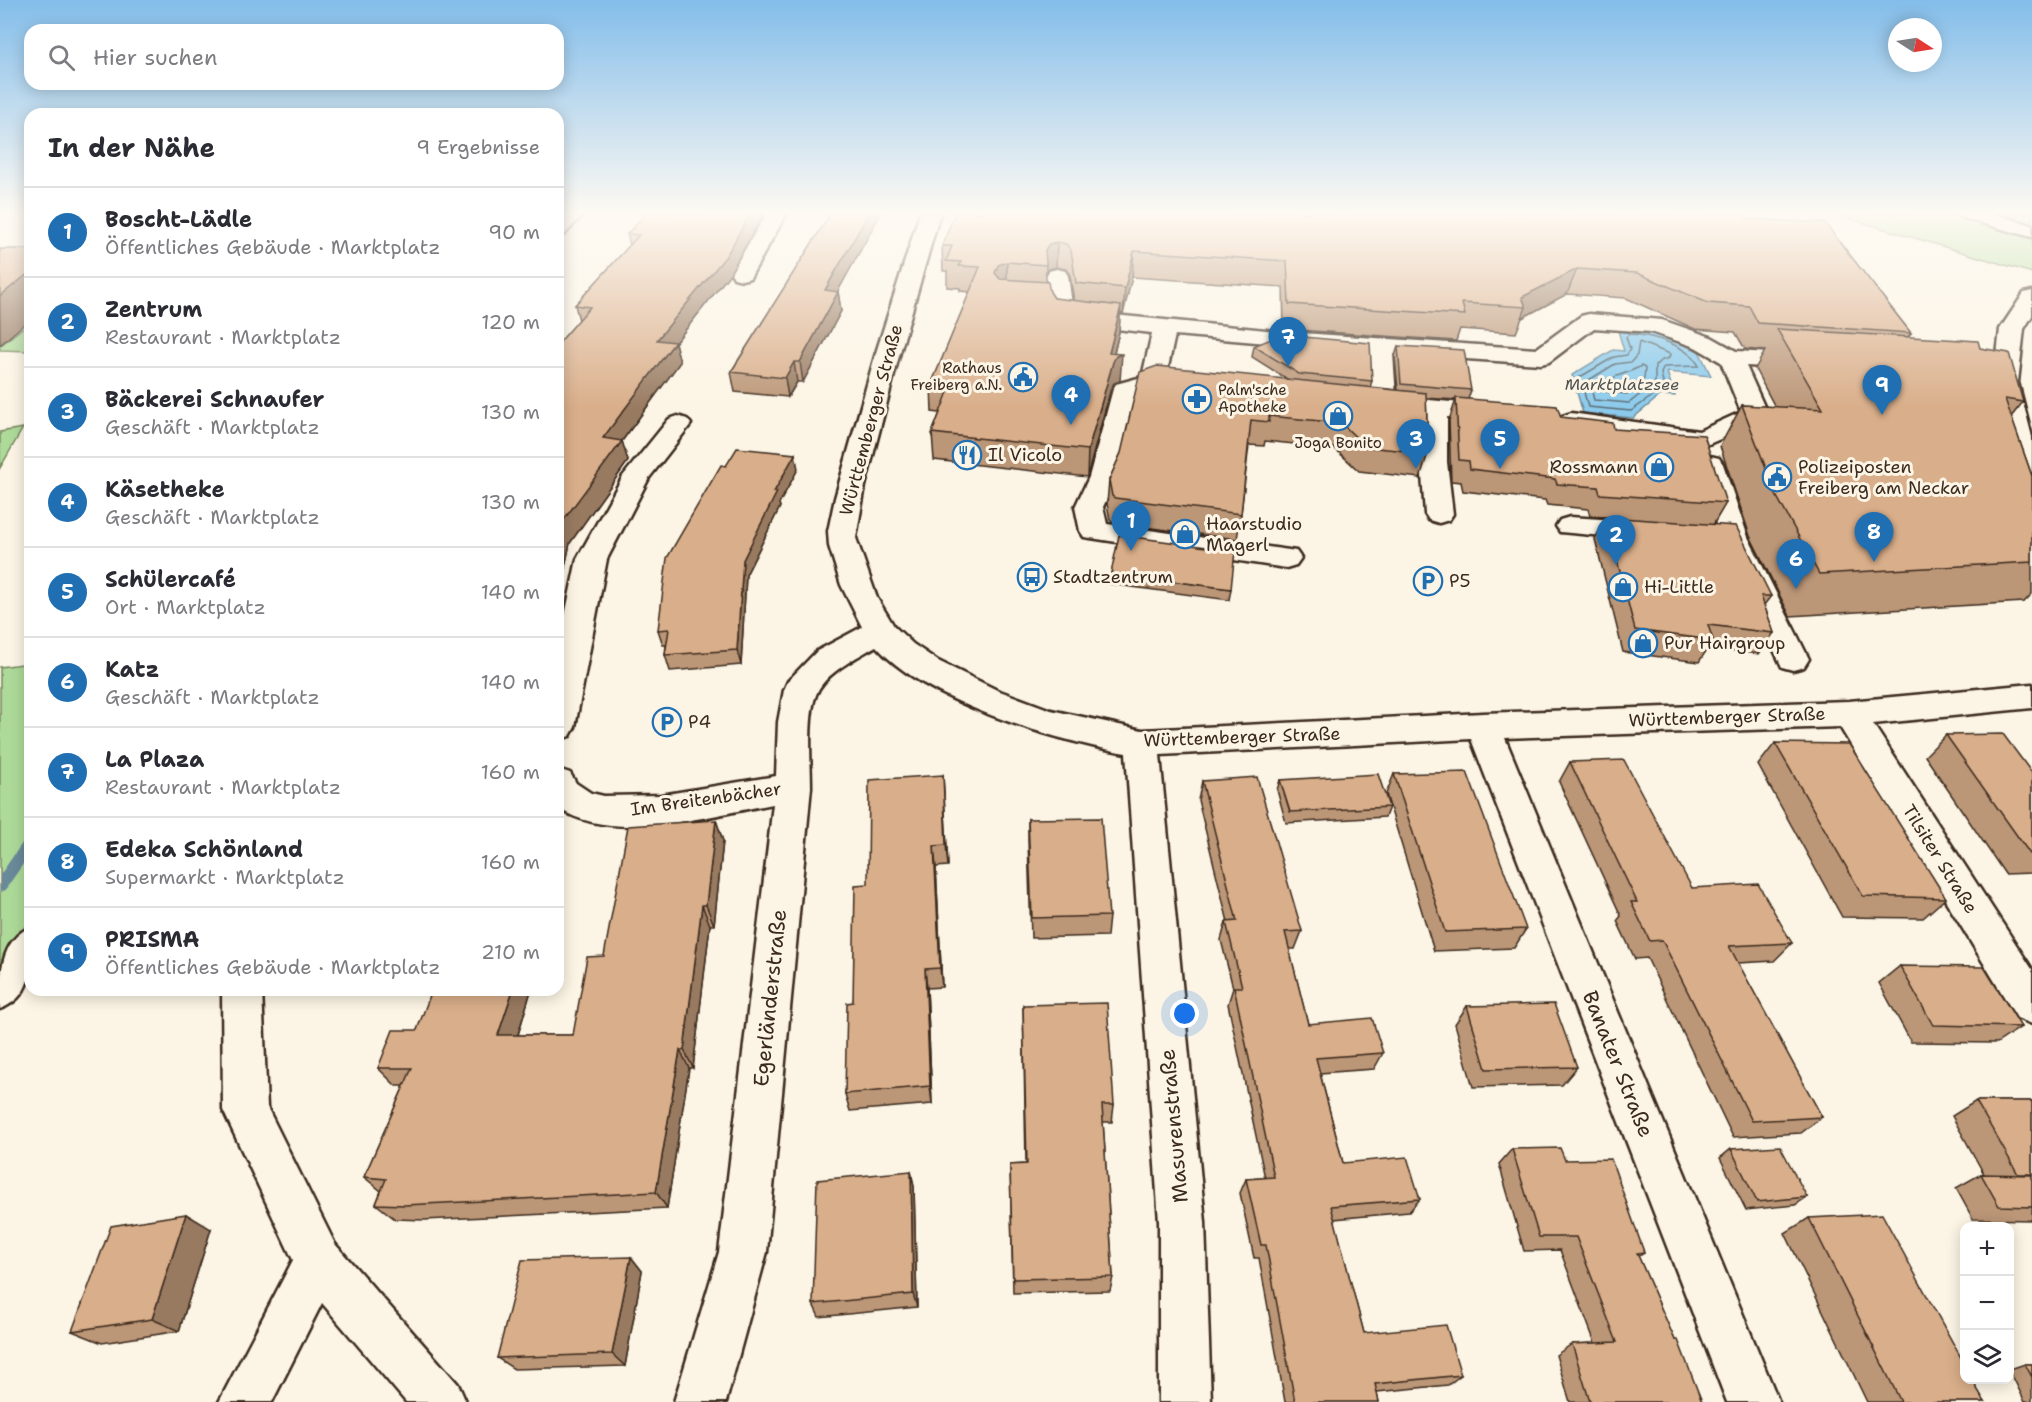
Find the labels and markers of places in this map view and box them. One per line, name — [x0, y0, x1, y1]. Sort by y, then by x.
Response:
pin: 7 — [1268, 318, 1308, 367]
place label: Rathaus Freiberg a.N. — [911, 358, 1002, 395]
public building icon: Rathaus Freiberg a.N. — [1007, 361, 1039, 393]
pin: 9 — [1862, 366, 1902, 415]
pin: 4 — [1052, 376, 1090, 425]
place label: Palm'sche Apotheke — [1218, 380, 1287, 417]
pharmacy icon: Palm'sche Apotheke — [1181, 383, 1213, 415]
shop icon: Joga Bonito — [1322, 400, 1354, 432]
pin: 3 — [1396, 420, 1436, 469]
pin: 5 — [1480, 420, 1520, 469]
place label: Joga Bonito — [1294, 433, 1382, 453]
restaurant icon: Il Vicolo — [951, 439, 983, 471]
place label: Il Vicolo — [988, 443, 1062, 467]
shop icon: Rossmann — [1643, 451, 1675, 483]
place label: Rossmann — [1550, 455, 1638, 479]
place label: Polizeiposten Freiberg am Neckar — [1798, 455, 1969, 500]
public building icon: Polizeiposten Freiberg am Neckar — [1761, 461, 1793, 493]
pin: 1 — [1112, 502, 1150, 551]
place label: Haarstudio Magerl — [1206, 512, 1302, 557]
pin: 8 — [1854, 512, 1894, 562]
pin: 2 — [1596, 516, 1636, 565]
shop icon: Haarstudio Magerl — [1169, 518, 1201, 550]
pin: 6 — [1776, 540, 1816, 589]
bus stop icon: Stadtzentrum — [1016, 561, 1048, 593]
place label: Stadtzentrum — [1053, 565, 1173, 589]
parking icon: P5 — [1412, 565, 1444, 597]
place label: P5 — [1449, 569, 1471, 593]
shop icon: Hi-Little — [1607, 571, 1639, 603]
place label: Hi-Little — [1644, 575, 1714, 599]
shop icon: Pur Hairgroup — [1627, 627, 1659, 659]
place label: Pur Hairgroup — [1664, 631, 1785, 655]
parking icon: P4 — [651, 706, 683, 738]
place label: P4 — [688, 710, 711, 734]

